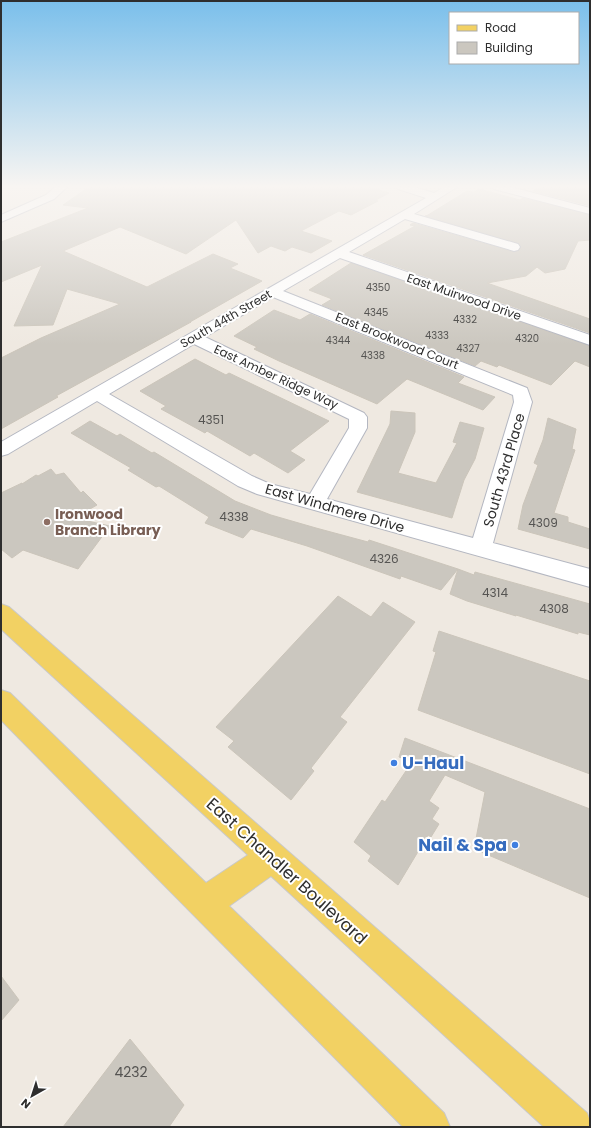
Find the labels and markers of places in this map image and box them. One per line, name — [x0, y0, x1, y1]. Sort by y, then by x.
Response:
place label: Ironwood Branch Library — [55, 504, 161, 540]
marker: Ironwood Branch Library — [42, 517, 52, 527]
place label: U-Haul — [402, 751, 464, 775]
marker: U-Haul — [389, 758, 399, 768]
place label: Nail & Spa — [418, 833, 507, 857]
marker: Nail & Spa — [510, 840, 520, 850]

